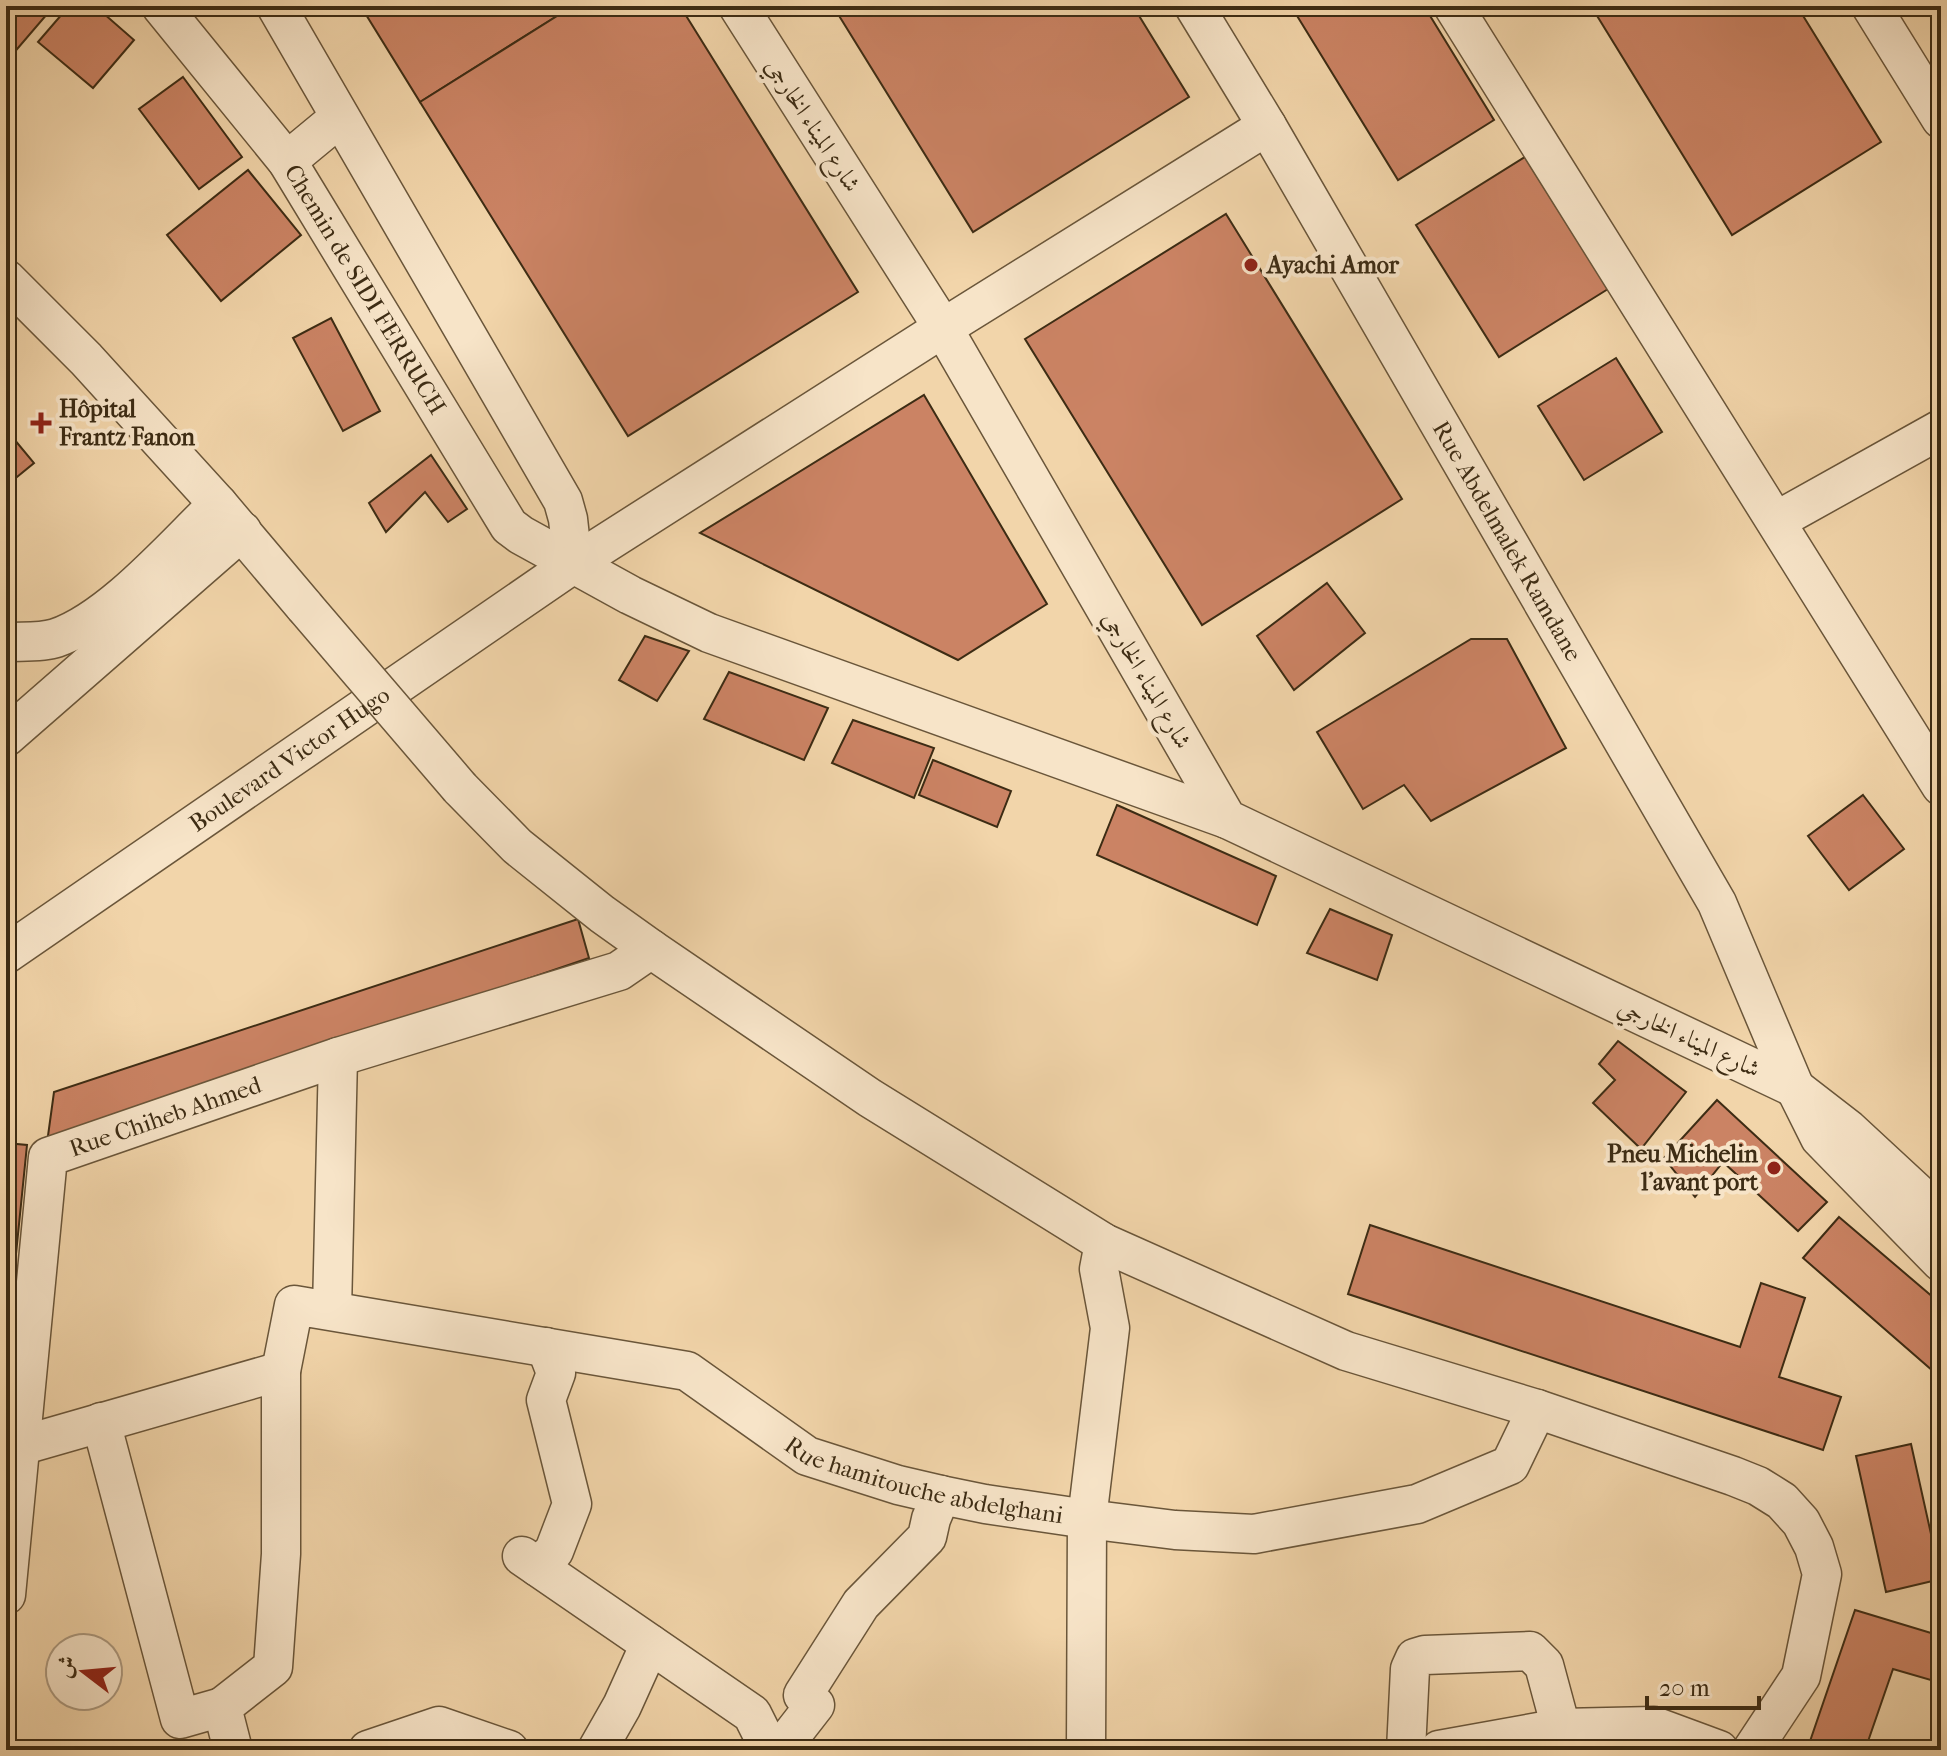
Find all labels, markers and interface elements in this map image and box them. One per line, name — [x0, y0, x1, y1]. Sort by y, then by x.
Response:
street label: شارع الميناء الخارجي — [754, 53, 867, 200]
street label: Chemin de SIDI FERRUCH — [279, 159, 452, 419]
place label: Ayachi Amor — [1265, 251, 1400, 279]
marker: Ayachi Amor — [1242, 256, 1260, 274]
place label: Hôpital Frantz Fanon — [58, 395, 196, 451]
marker: Hôpital Frantz Fanon — [30, 412, 52, 434]
street label: Rue Abdelmalek Ramdane — [1427, 416, 1588, 666]
street label: شارع الميناء الخارجي — [1091, 606, 1198, 757]
street label: Boulevard Victor Hugo — [184, 680, 395, 838]
street label: شارع الميناء الخارجي — [1611, 993, 1765, 1089]
street label: Rue Chiheb Ahmed — [66, 1070, 266, 1163]
place label: Pneu Michelin l'avant port — [1607, 1140, 1759, 1196]
marker: Pneu Michelin l'avant port — [1765, 1159, 1783, 1177]
street label: Rue hamitouche abdelghani — [779, 1431, 1065, 1529]
north arrow — [44, 1632, 124, 1712]
text: ش — [50, 1653, 81, 1681]
scale bar — [1647, 1660, 1759, 1710]
text: 20 m — [1659, 1674, 1710, 1702]

